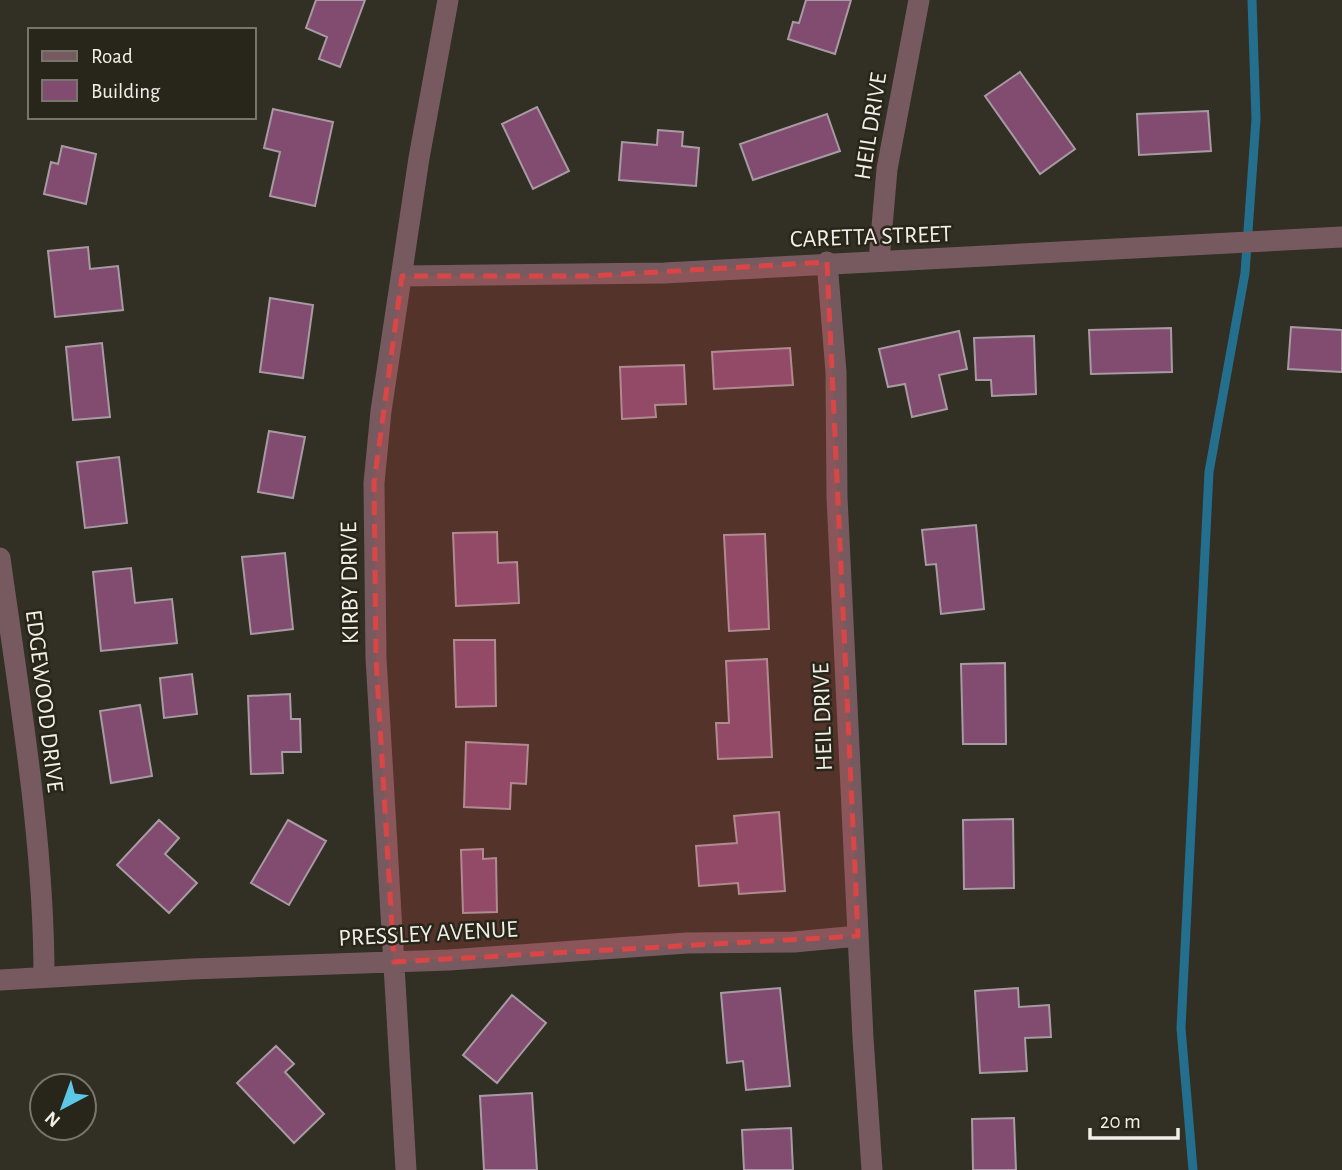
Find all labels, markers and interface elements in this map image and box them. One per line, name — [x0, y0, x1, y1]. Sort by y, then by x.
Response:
legend — [28, 28, 256, 119]
text: Road — [91, 46, 133, 67]
street label: HEIL DRIVE — [851, 70, 891, 182]
text: Building — [91, 81, 161, 102]
street label: CARETTA STREET — [790, 222, 953, 252]
street label: KIRBY DRIVE — [337, 521, 363, 644]
street label: EDGEWOOD DRIVE — [21, 608, 67, 794]
street label: HEIL DRIVE — [809, 662, 837, 772]
street label: PRESSLEY AVENUE — [338, 917, 519, 951]
north arrow — [28, 1072, 98, 1142]
scale bar — [1090, 1096, 1178, 1140]
text: N — [42, 1107, 64, 1130]
text: 20 m — [1100, 1111, 1141, 1132]

